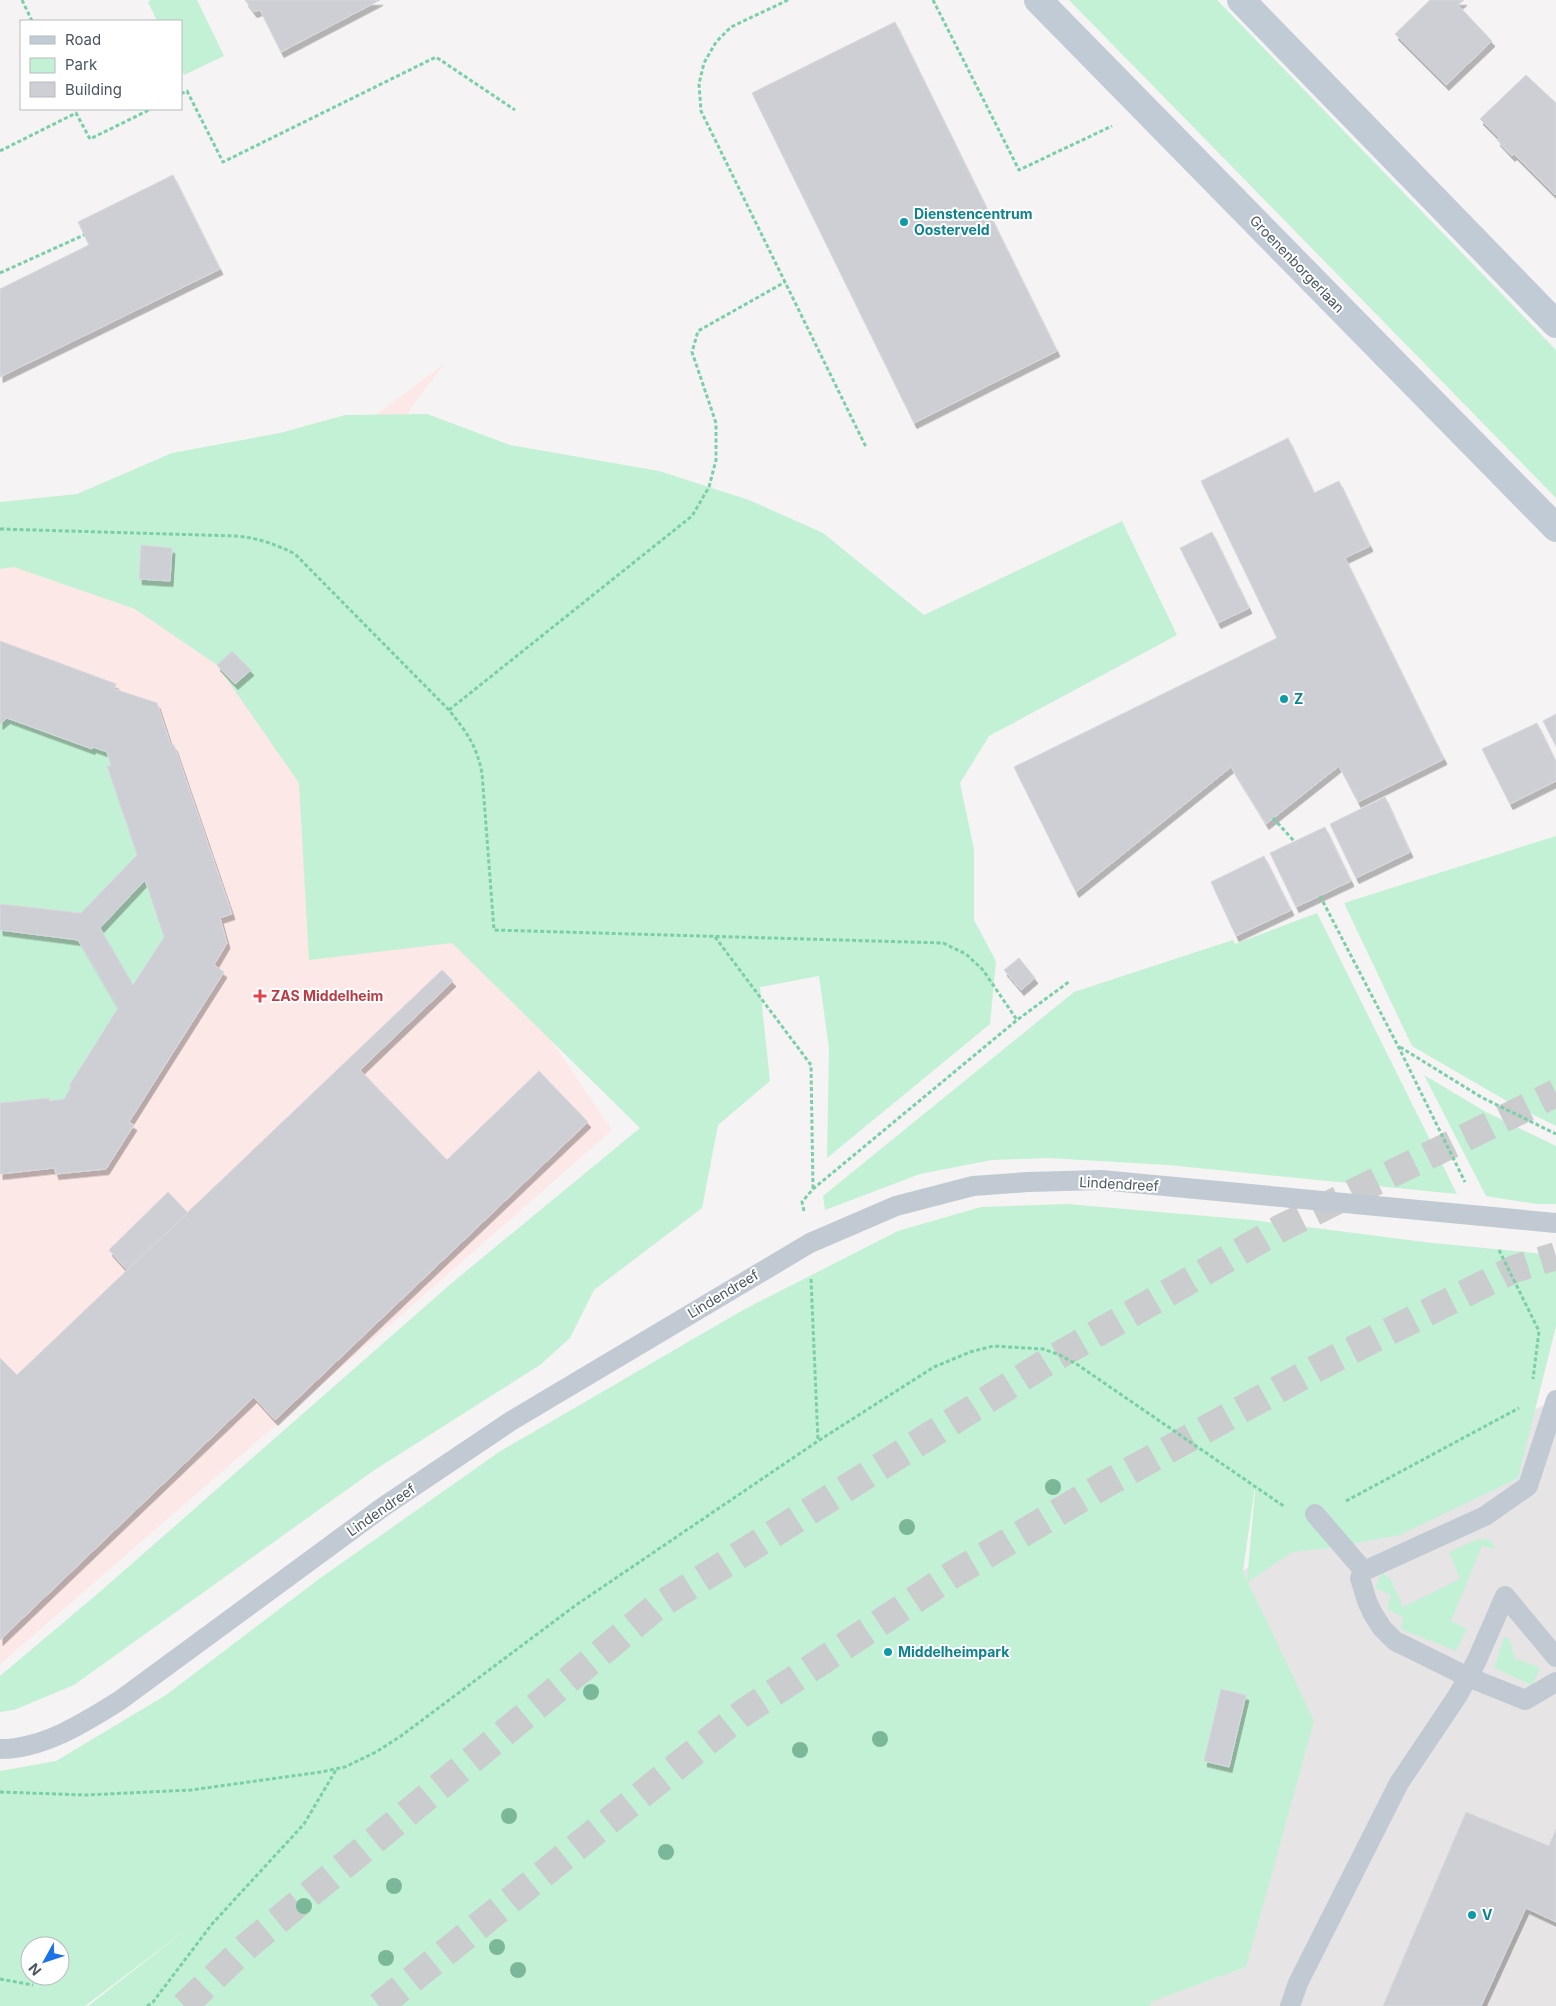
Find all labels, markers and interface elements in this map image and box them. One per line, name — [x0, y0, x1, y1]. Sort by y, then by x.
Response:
legend — [20, 20, 182, 110]
text: Road — [65, 30, 101, 49]
text: Park — [65, 55, 98, 74]
text: Building — [65, 80, 122, 99]
place label: Dienstencentrum Oosterveld — [914, 205, 1032, 238]
street label: Groenenborgerlaan — [1247, 212, 1348, 316]
marker: Dienstencentrum Oosterveld — [898, 216, 910, 228]
place label: Z — [1294, 690, 1303, 707]
marker: Z — [1278, 693, 1290, 705]
place label: ZAS Middelheim — [271, 987, 383, 1004]
marker: ZAS Middelheim — [253, 989, 267, 1003]
street label: Lindendreef — [1079, 1173, 1159, 1194]
street label: Lindendreef — [684, 1266, 761, 1321]
street label: Lindendreef — [343, 1480, 418, 1539]
place label: Middelheimpark — [898, 1643, 1010, 1660]
marker: Middelheimpark — [882, 1646, 894, 1658]
place label: V — [1482, 1906, 1493, 1923]
marker: V — [1466, 1909, 1478, 1921]
north arrow — [20, 1936, 70, 1986]
text: N — [25, 1960, 45, 1979]

